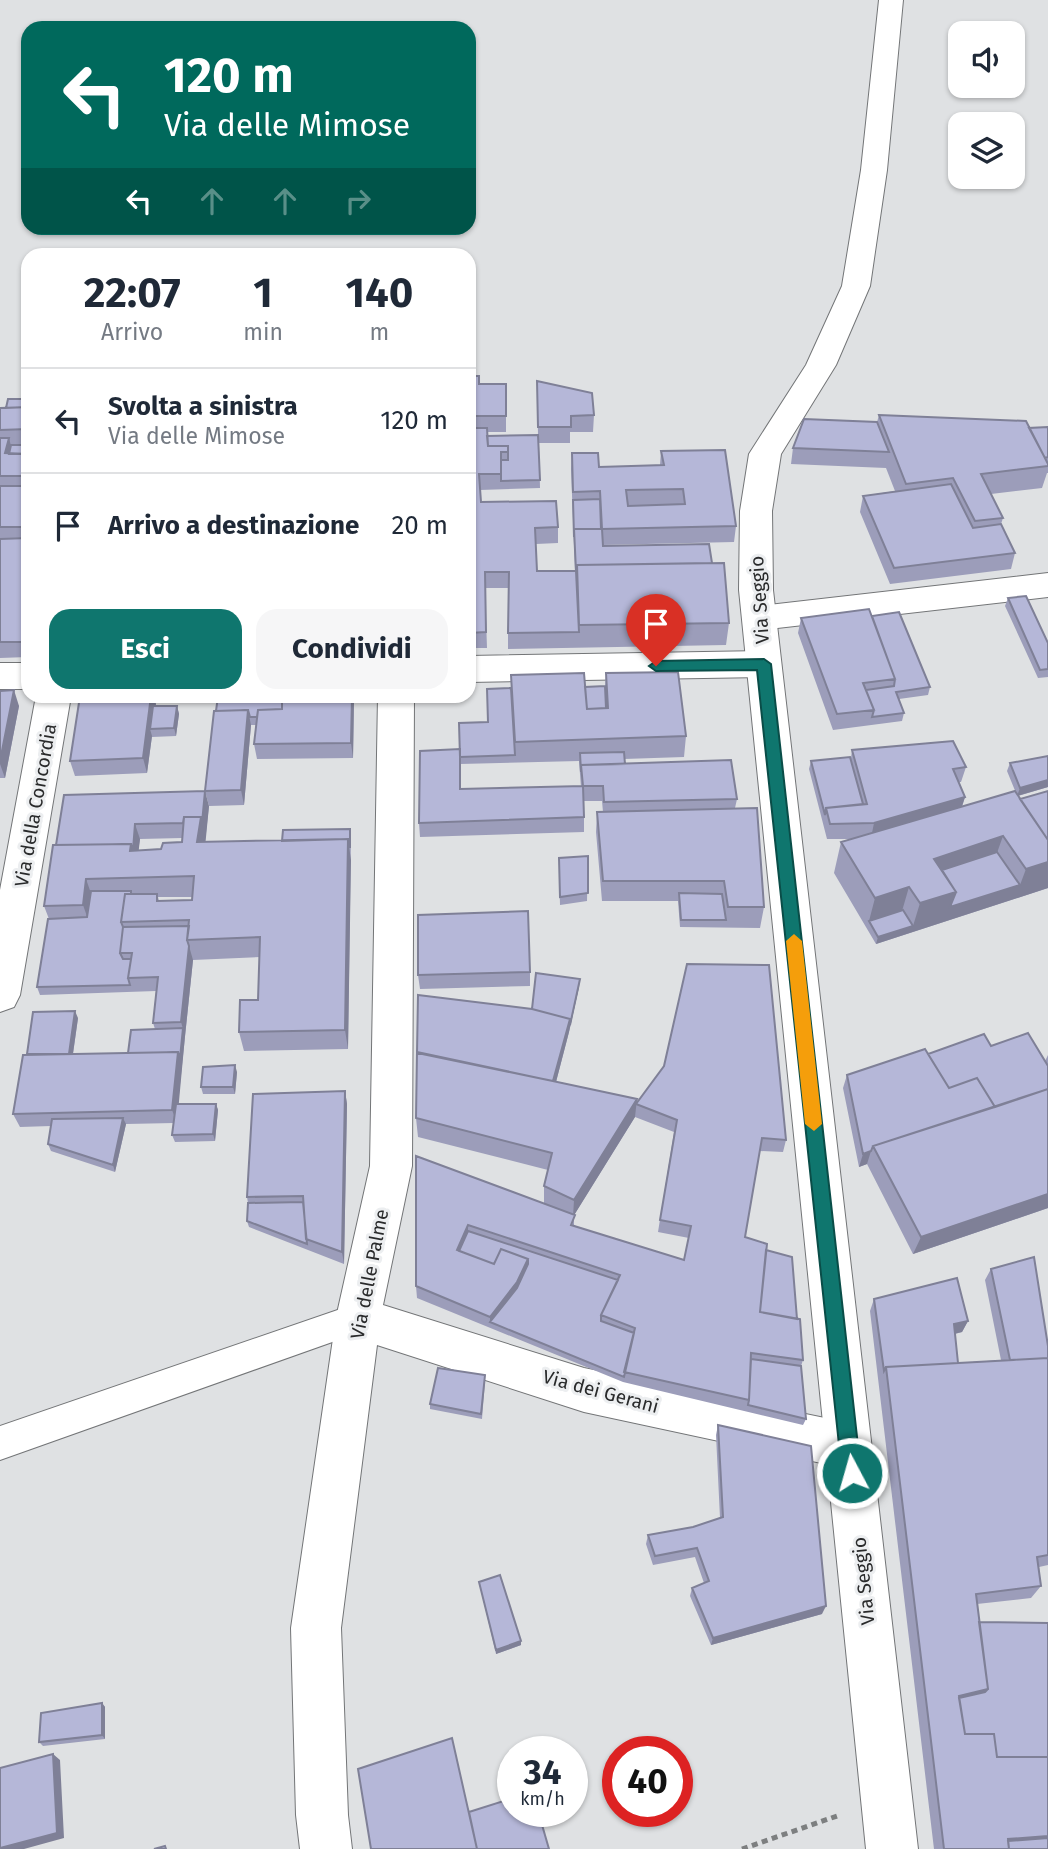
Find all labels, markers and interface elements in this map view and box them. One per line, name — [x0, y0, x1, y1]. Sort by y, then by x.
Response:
map controls — [948, 21, 1025, 189]
button: sound — [948, 21, 1025, 98]
text: 120 m — [164, 46, 294, 105]
icon: left — [49, 49, 140, 140]
text: Via delle Mimose — [164, 106, 410, 144]
button: layers — [948, 112, 1025, 189]
icon: left — [120, 182, 158, 220]
icon: ahead — [193, 182, 231, 220]
icon: ahead — [266, 182, 304, 220]
icon: right — [339, 182, 377, 220]
text: 22:07 — [84, 268, 181, 318]
text: 1 — [253, 268, 273, 318]
text: 140 — [346, 268, 413, 318]
text: Arrivo — [101, 318, 163, 346]
text: min — [243, 318, 283, 346]
text: m — [370, 318, 389, 346]
text: Svolta a sinistra — [108, 391, 298, 422]
icon: left — [49, 402, 87, 440]
text: 120 m — [380, 405, 448, 436]
text: Via delle Mimose — [108, 422, 285, 450]
icon: arrive — [49, 507, 87, 545]
text: Arrivo a destinazione — [108, 510, 359, 541]
text: 20 m — [391, 510, 448, 541]
street label: Via Seggio — [745, 555, 774, 645]
pin — [626, 594, 686, 666]
icon: arrive — [637, 605, 675, 643]
button: Esci — [49, 609, 242, 689]
button: Condividi — [256, 609, 448, 689]
street label: Via della Concordia — [10, 722, 61, 889]
street label: Via delle Palme — [346, 1207, 393, 1341]
street label: Via dei Gerani — [540, 1365, 661, 1418]
position arrow — [815, 1436, 889, 1510]
street label: Via Seggio — [847, 1536, 880, 1626]
speed limit sign: 40 — [602, 1736, 693, 1827]
text: 34 — [524, 1751, 561, 1793]
text: km/h — [520, 1788, 565, 1810]

